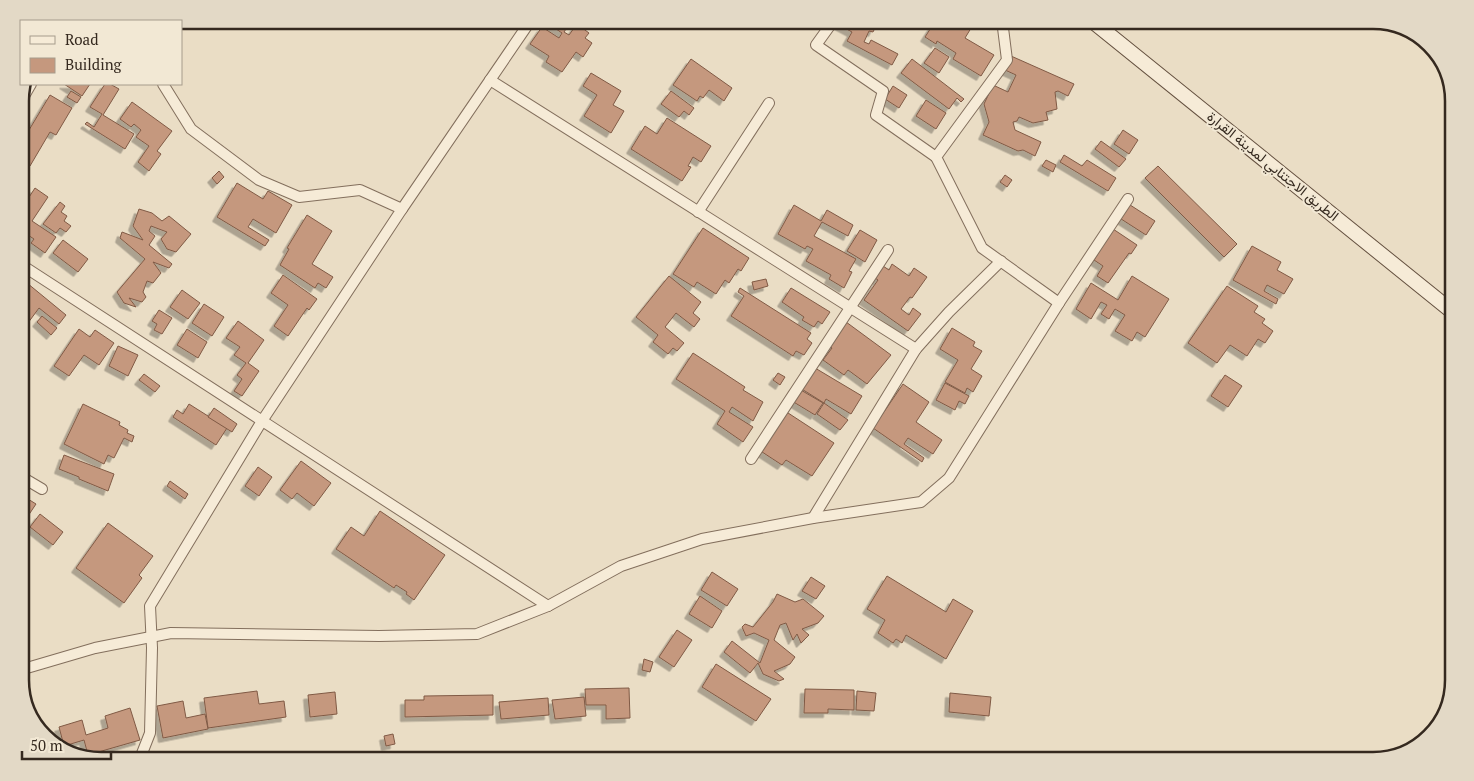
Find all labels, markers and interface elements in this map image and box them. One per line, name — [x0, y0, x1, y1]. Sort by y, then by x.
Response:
legend — [20, 20, 182, 85]
text: Road — [65, 29, 98, 49]
text: Building — [65, 54, 123, 74]
street label: الطريق الاجتنابي لمدينة القرارة — [1202, 107, 1343, 227]
scale bar — [22, 728, 111, 760]
text: 50 m — [30, 735, 63, 755]

